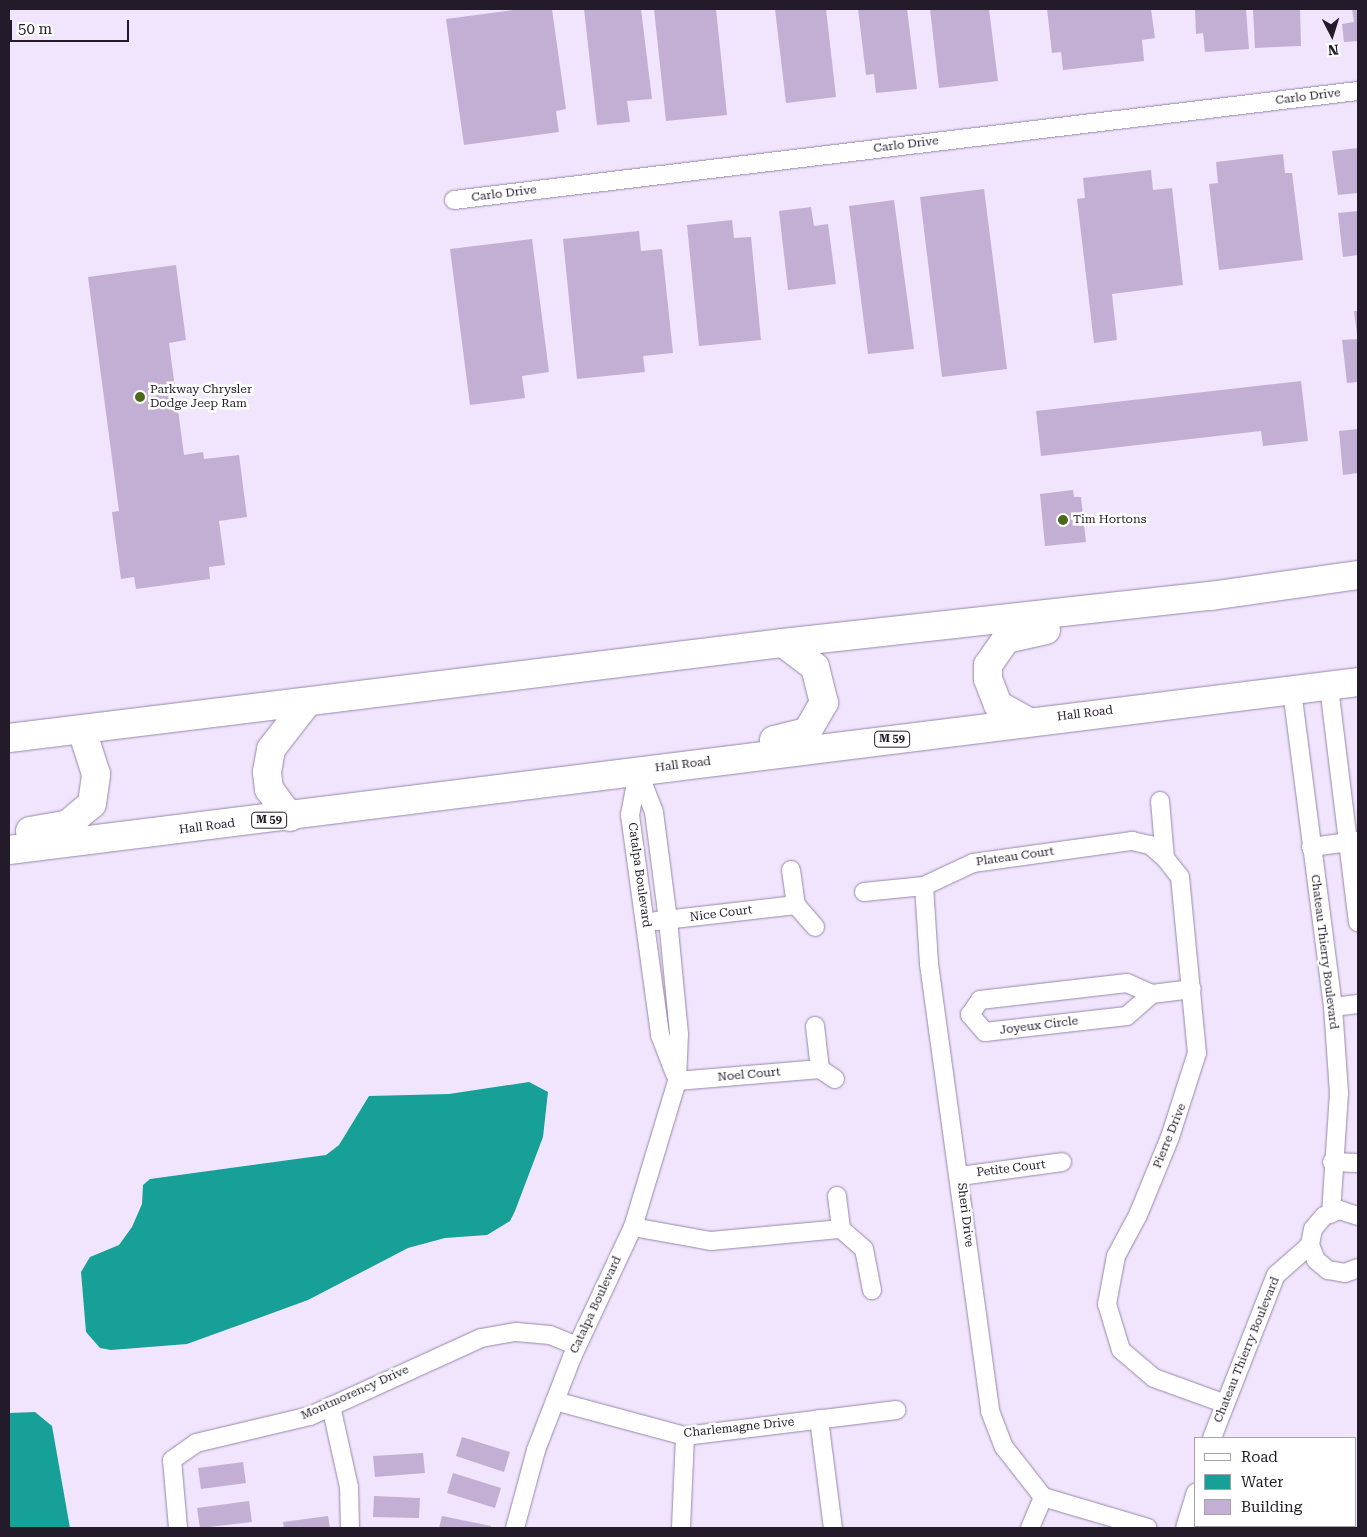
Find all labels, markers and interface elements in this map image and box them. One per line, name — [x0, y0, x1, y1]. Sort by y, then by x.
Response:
scale bar — [12, 10, 131, 42]
north arrow — [1307, 10, 1357, 60]
text: 50 m — [18, 20, 52, 38]
text: N — [1327, 42, 1339, 58]
street label: Carlo Drive — [1275, 86, 1341, 108]
street label: Carlo Drive — [873, 134, 939, 156]
street label: Carlo Drive — [471, 183, 537, 205]
place label: Parkway Chrysler Dodge Jeep Ram — [150, 383, 252, 411]
marker: Parkway Chrysler Dodge Jeep Ram — [134, 391, 146, 403]
place label: Tim Hortons — [1073, 513, 1146, 527]
marker: Tim Hortons — [1057, 514, 1069, 526]
street label: Hall Road — [1056, 703, 1114, 725]
road number: M 59 — [873, 731, 911, 748]
street label: Hall Road — [654, 754, 712, 776]
road number: M 59 — [250, 812, 288, 828]
street label: Hall Road — [178, 816, 236, 838]
street label: Catalpa Boulevard — [625, 822, 653, 928]
street label: Plateau Court — [975, 844, 1055, 870]
street label: Chateau Thierry Boulevard — [1307, 874, 1341, 1030]
street label: Nice Court — [689, 903, 753, 925]
street label: Joyeux Circle — [999, 1014, 1079, 1038]
street label: Noel Court — [717, 1065, 781, 1085]
street label: Pierre Drive — [1150, 1101, 1190, 1171]
street label: Petite Court — [976, 1158, 1046, 1180]
street label: Sheri Drive — [954, 1182, 976, 1248]
street label: Catalpa Boulevard — [567, 1254, 625, 1356]
street label: Chateau Thierry Boulevard — [1211, 1275, 1283, 1425]
street label: Montmorency Drive — [299, 1363, 411, 1423]
street label: Charlemagne Drive — [683, 1415, 795, 1441]
legend — [1194, 1437, 1357, 1527]
text: Road — [1241, 1448, 1278, 1466]
text: Water — [1241, 1473, 1283, 1491]
text: Building — [1241, 1498, 1302, 1516]

